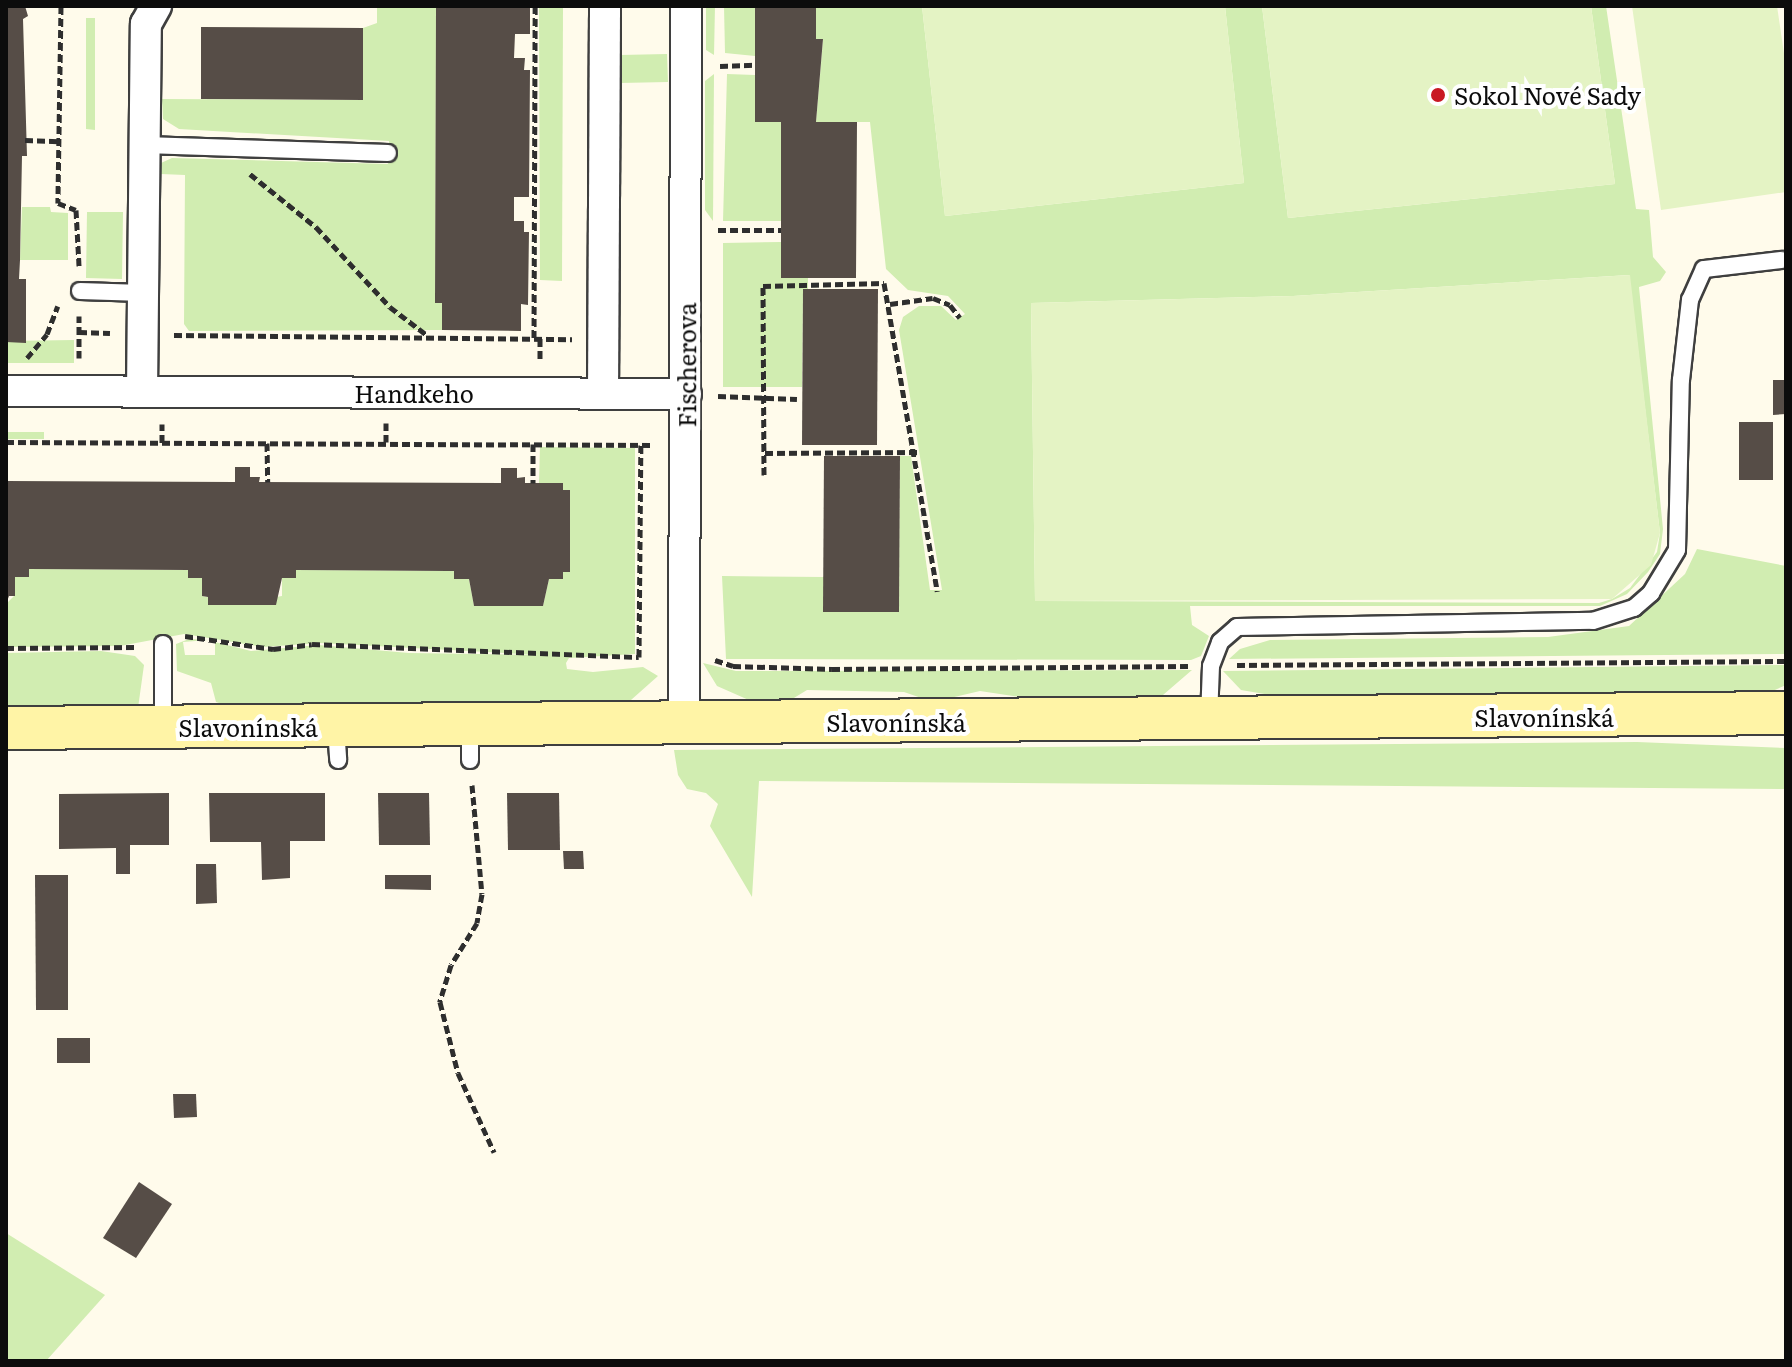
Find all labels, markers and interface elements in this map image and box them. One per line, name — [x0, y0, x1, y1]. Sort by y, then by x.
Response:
place label: Sokol Nové Sady — [1454, 81, 1641, 109]
marker: Sokol Nové Sady — [1429, 86, 1447, 104]
street label: Fischerova — [672, 303, 700, 427]
street label: Handkeho — [354, 379, 474, 407]
street label: Slavonínská — [1474, 703, 1614, 731]
street label: Slavonínská — [826, 708, 966, 736]
street label: Slavonínská — [178, 713, 318, 741]

